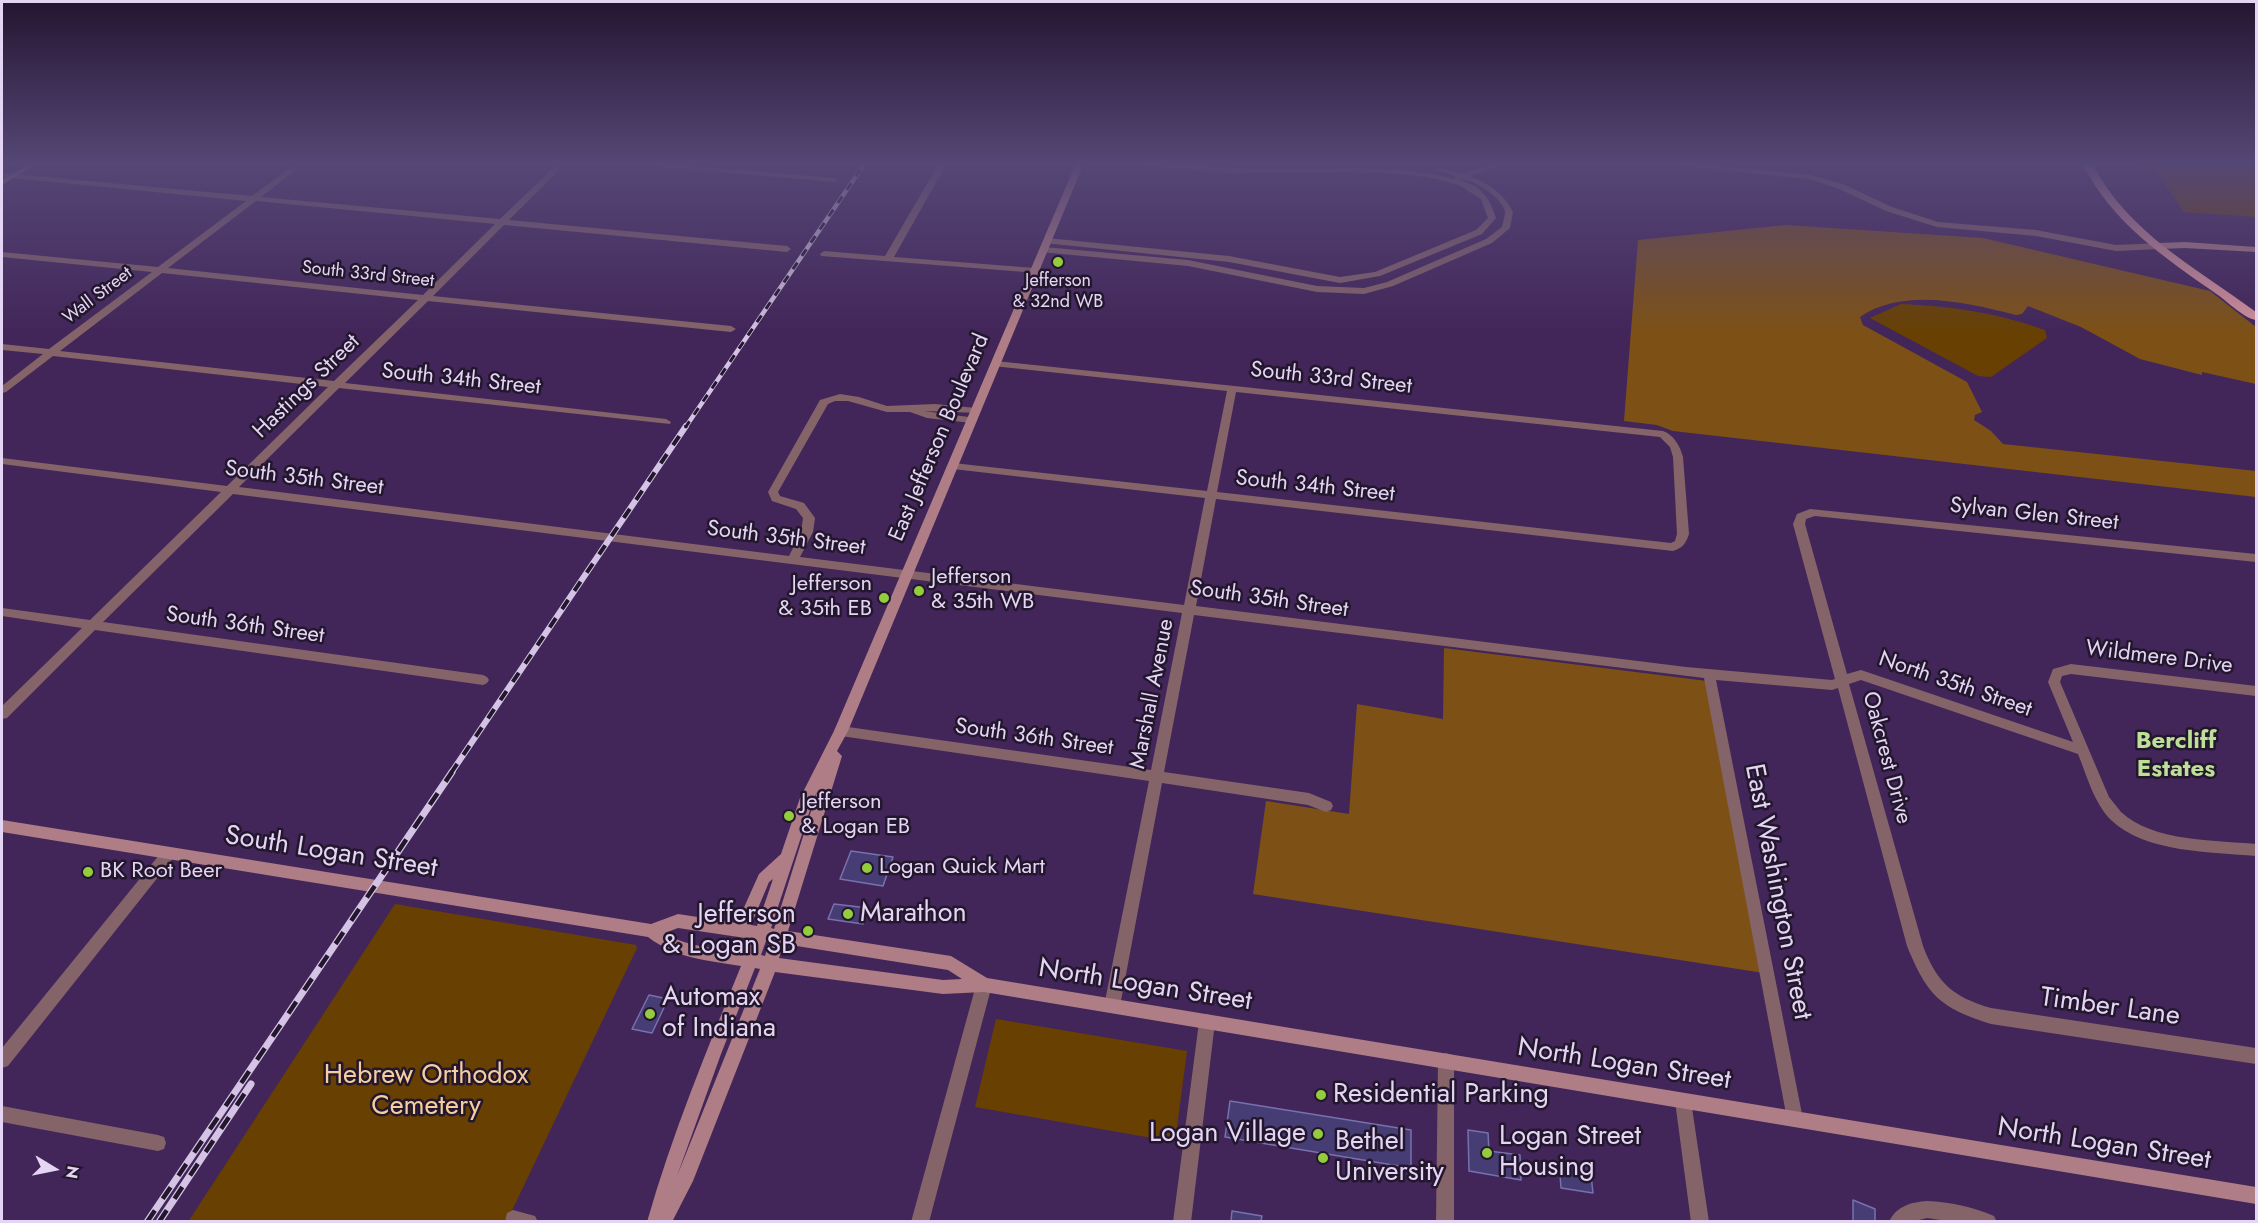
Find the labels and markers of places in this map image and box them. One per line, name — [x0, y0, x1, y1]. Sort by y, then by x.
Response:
marker: Jefferson & 32nd WB — [1051, 255, 1065, 269]
place label: Jefferson & 32nd WB — [1013, 271, 1103, 314]
place label: Jefferson & 35th WB — [931, 565, 1034, 616]
place label: Jefferson & 35th EB — [778, 572, 872, 624]
marker: Jefferson & 35th WB — [912, 584, 926, 598]
marker: Jefferson & 35th EB — [877, 591, 891, 605]
place label: Jefferson & Logan EB — [801, 790, 910, 842]
marker: Jefferson & Logan EB — [782, 809, 796, 823]
place label: Logan Quick Mart — [879, 855, 1045, 881]
place label: BK Root Beer — [100, 859, 222, 885]
marker: Logan Quick Mart — [860, 861, 874, 875]
marker: BK Root Beer — [81, 865, 95, 879]
place label: Marathon — [860, 898, 967, 930]
place label: Jefferson & Logan SB — [662, 899, 796, 962]
marker: Marathon — [841, 907, 855, 921]
marker: Jefferson & Logan SB — [801, 924, 815, 938]
place label: Automax of Indiana — [662, 982, 776, 1045]
marker: Automax of Indiana — [643, 1007, 657, 1021]
place label: Residential Parking — [1333, 1079, 1549, 1111]
marker: Residential Parking — [1314, 1088, 1328, 1102]
place label: Logan Village — [1149, 1118, 1306, 1150]
place label: Logan Street Housing — [1499, 1121, 1641, 1184]
place label: Bethel University — [1335, 1126, 1444, 1189]
marker: Logan Village — [1311, 1127, 1325, 1141]
marker: Logan Street Housing — [1480, 1146, 1494, 1160]
marker: Bethel University — [1316, 1151, 1330, 1165]

